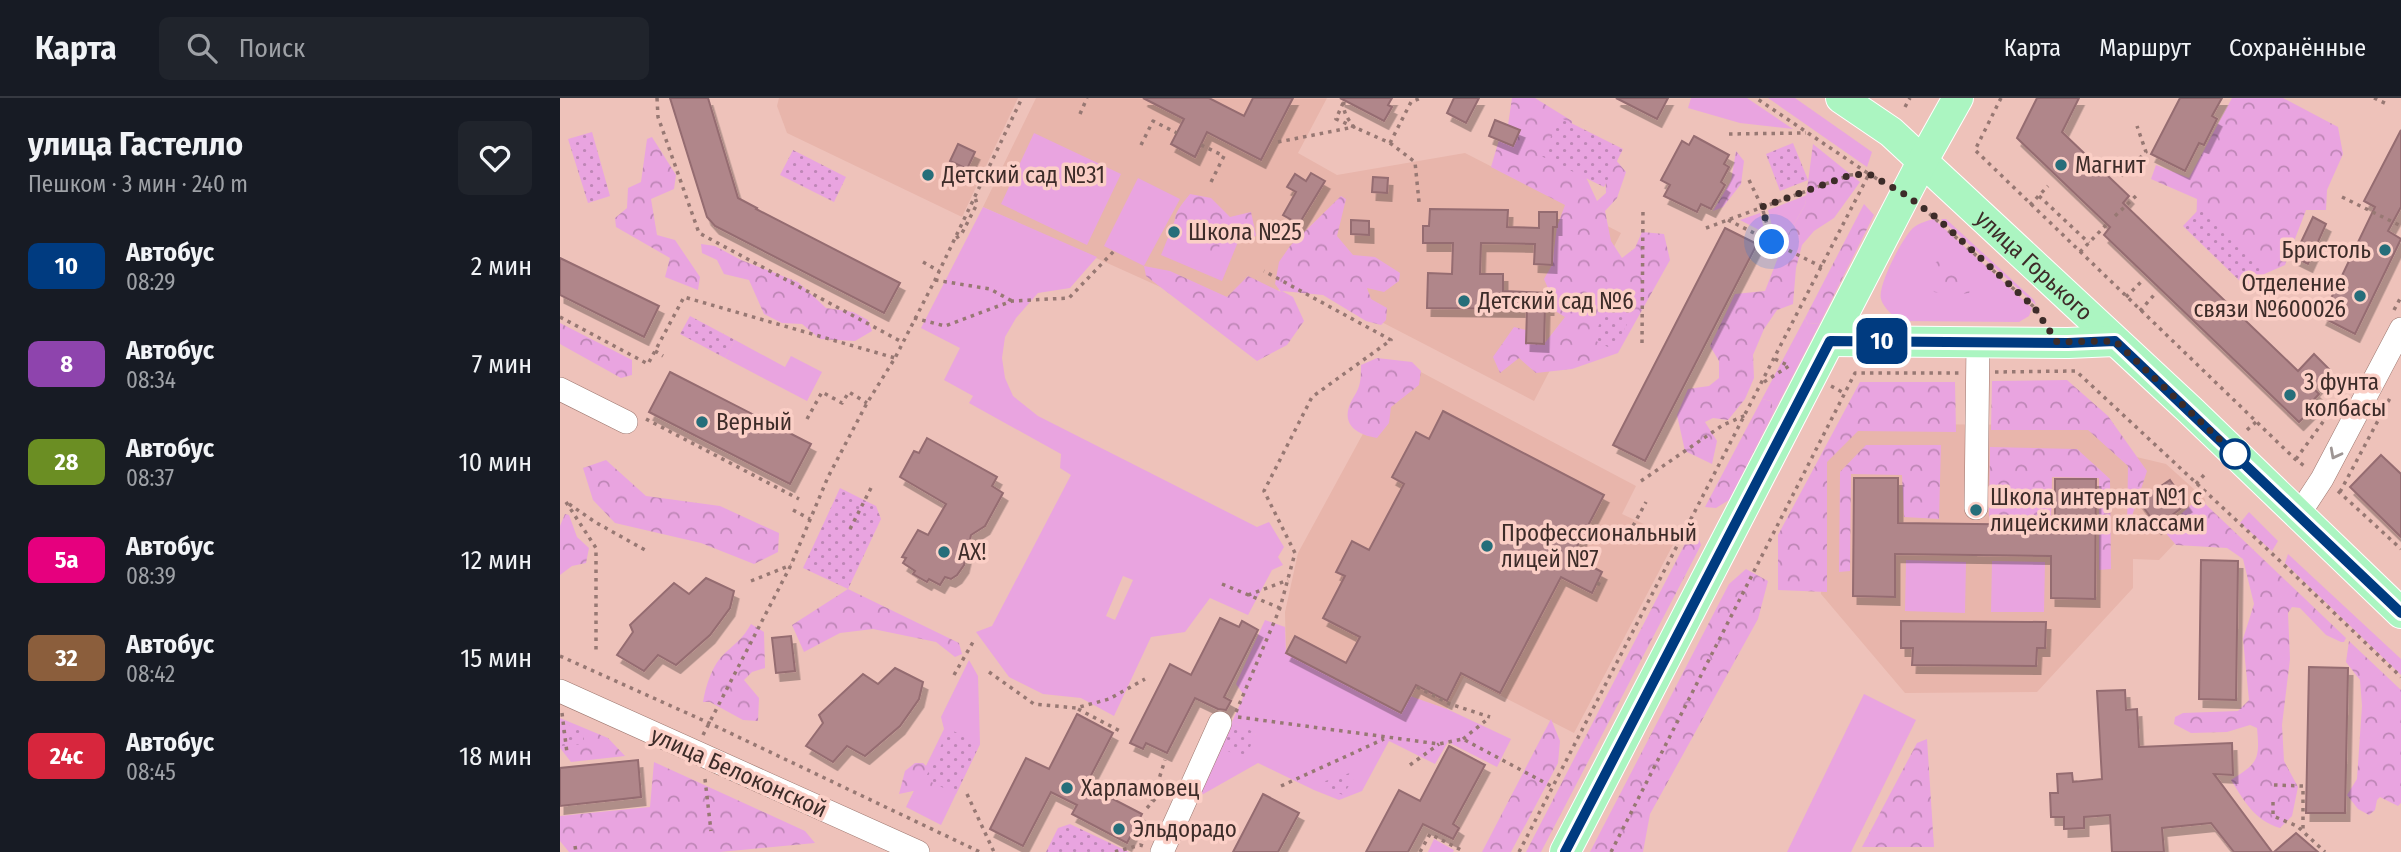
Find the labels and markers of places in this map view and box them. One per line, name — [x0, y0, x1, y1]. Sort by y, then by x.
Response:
place label: Магнит — [2075, 151, 2146, 179]
marker: Магнит — [2053, 157, 2069, 173]
place label: Детский сад №31 — [941, 161, 1105, 189]
marker: Детский сад №31 — [920, 167, 936, 183]
place label: Школа №25 — [1188, 218, 1302, 246]
marker: Школа №25 — [1166, 224, 1182, 240]
place label: Бристоль — [2281, 236, 2371, 264]
marker: Бристоль — [2377, 242, 2393, 258]
place label: Отделение связи №600026 — [2193, 269, 2346, 323]
place label: Детский сад №6 — [1477, 287, 1634, 315]
marker: Отделение связи №600026 — [2352, 288, 2368, 304]
marker: Детский сад №6 — [1456, 293, 1472, 309]
place label: 3 фунта колбасы — [2304, 368, 2386, 422]
marker: 3 фунта колбасы — [2282, 387, 2298, 403]
place label: Верный — [716, 408, 792, 436]
marker: Верный — [694, 414, 710, 430]
unlabelled marker — [2220, 439, 2250, 469]
place label: Школа интернат №1 с лицейскими классами — [1990, 483, 2205, 537]
marker: Школа интернат №1 с лицейскими классами — [1968, 502, 1984, 518]
place label: Профессиональный лицей №7 — [1501, 519, 1697, 573]
place label: АХ! — [958, 538, 987, 566]
marker: Профессиональный лицей №7 — [1479, 538, 1495, 554]
marker: АХ! — [936, 544, 952, 560]
place label: Харламовец — [1081, 774, 1200, 802]
marker: Харламовец — [1059, 780, 1075, 796]
place label: Эльдорадо — [1133, 815, 1237, 843]
marker: Эльдорадо — [1111, 821, 1127, 837]

